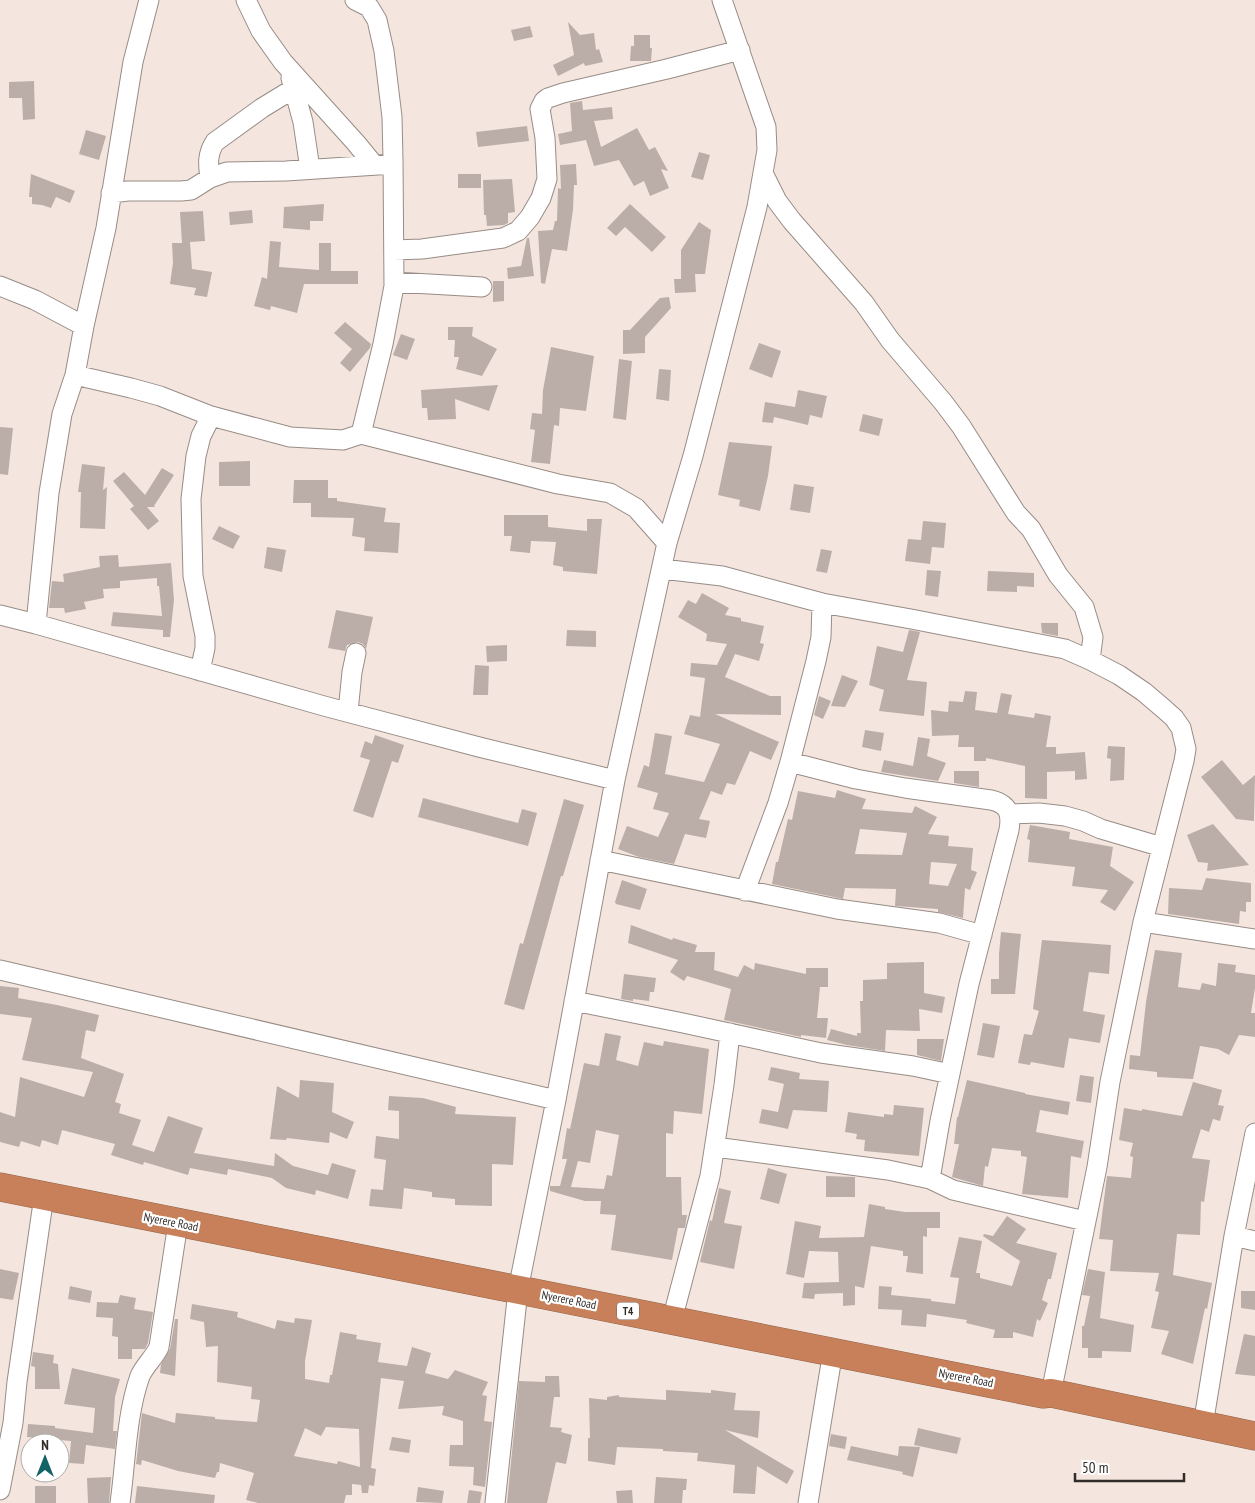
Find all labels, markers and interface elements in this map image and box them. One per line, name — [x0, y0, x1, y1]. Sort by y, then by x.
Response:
street label: Nyerere Road — [142, 1209, 200, 1234]
street label: Nyerere Road — [540, 1287, 598, 1312]
road number: T4 — [617, 1302, 639, 1320]
street label: Nyerere Road — [937, 1365, 995, 1390]
north arrow — [20, 1433, 70, 1483]
text: N — [41, 1436, 49, 1454]
scale bar — [1075, 1450, 1184, 1482]
text: 50 m — [1082, 1458, 1108, 1477]

